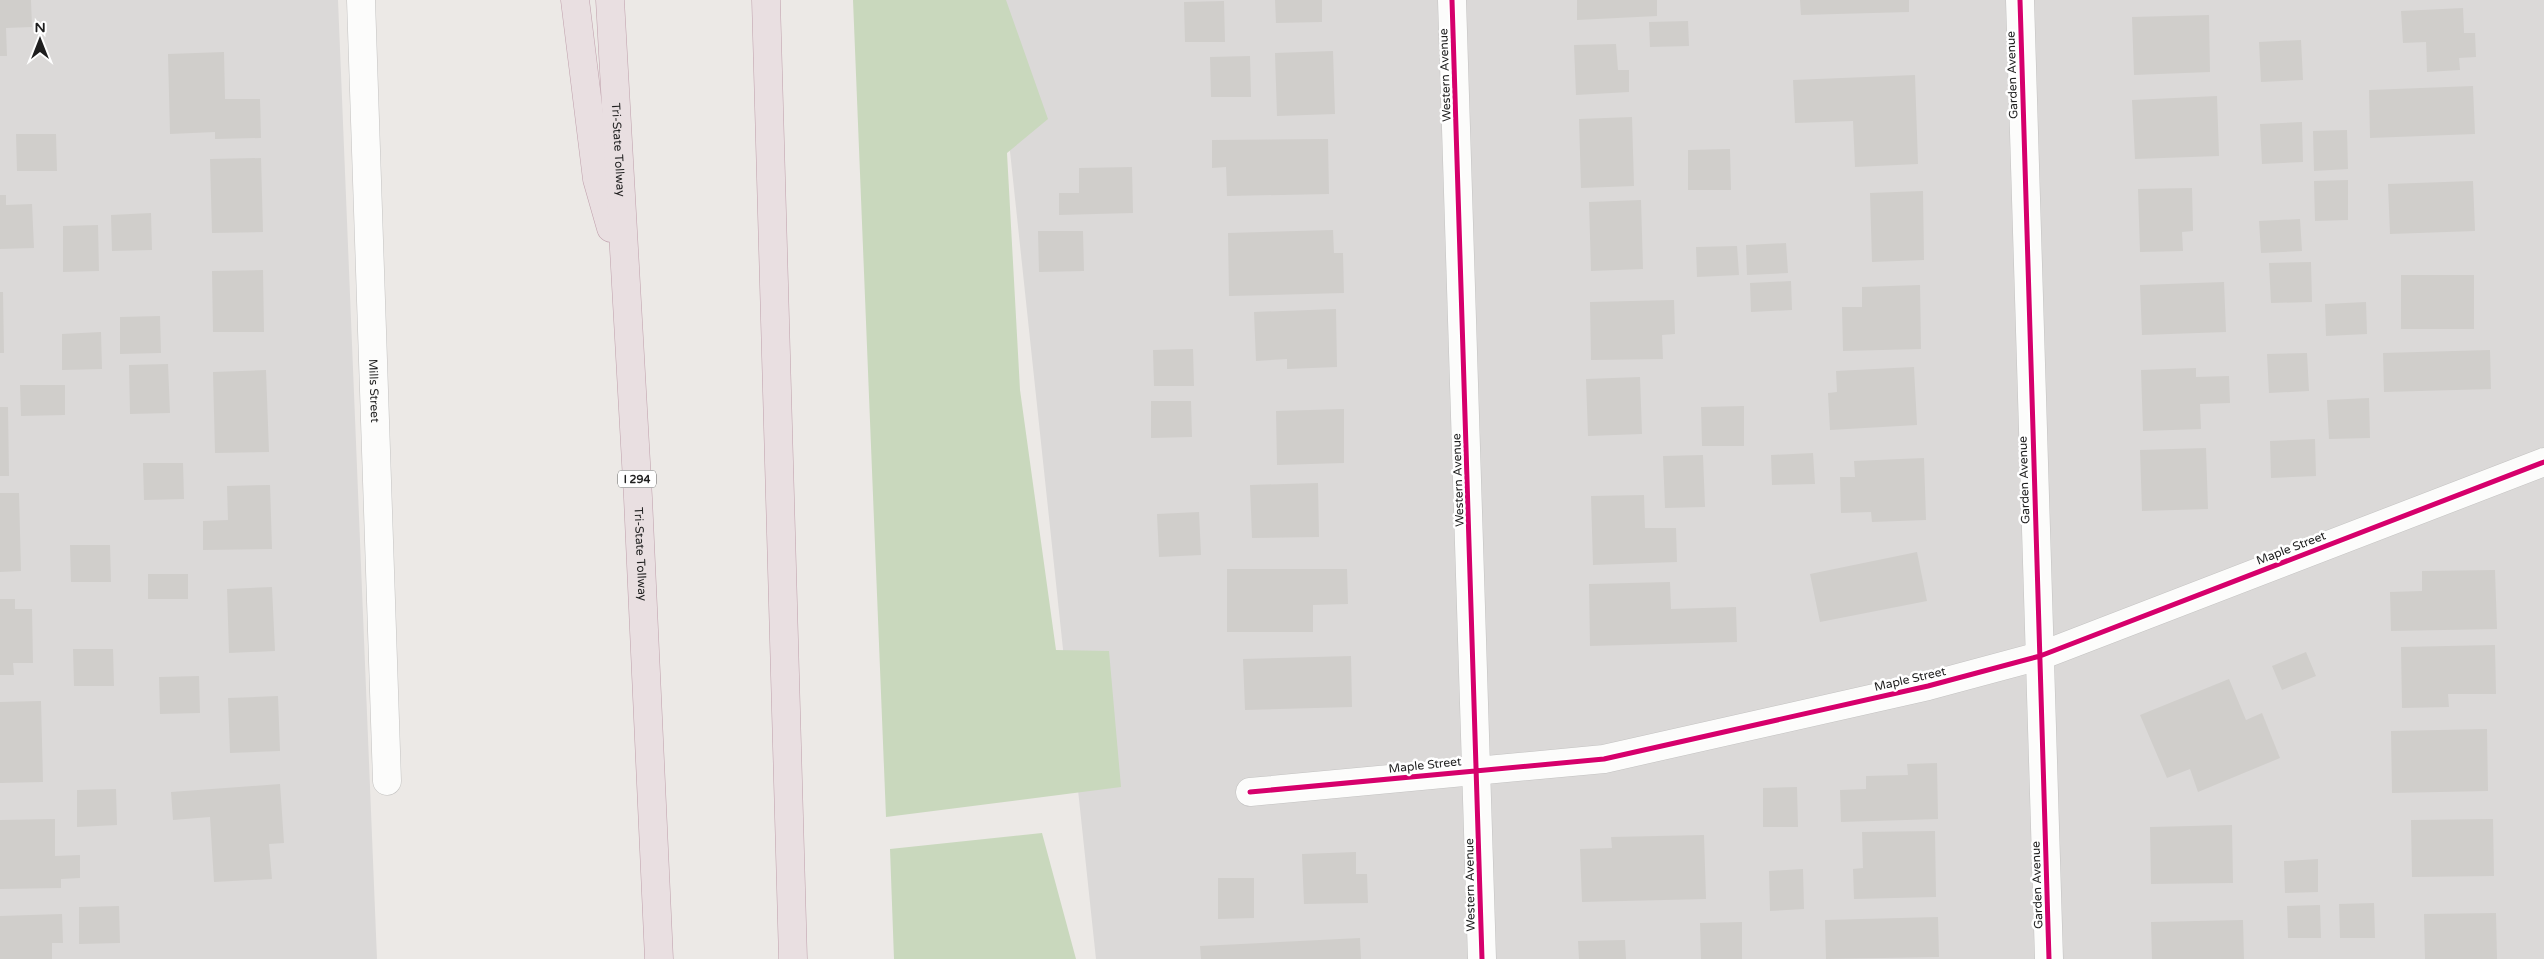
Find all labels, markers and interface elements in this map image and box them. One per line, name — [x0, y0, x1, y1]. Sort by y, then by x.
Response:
north arrow — [15, 15, 65, 65]
text: N — [34, 19, 46, 36]
street label: Western Avenue — [1436, 28, 1454, 122]
street label: Garden Avenue — [2003, 31, 2021, 119]
street label: Tri-State Tollway — [609, 102, 628, 198]
street label: Mills Street — [366, 359, 382, 423]
street label: Western Avenue — [1449, 433, 1467, 527]
street label: Garden Avenue — [2015, 436, 2033, 524]
road number: I 294 — [618, 470, 656, 488]
street label: Tri-State Tollway — [631, 507, 650, 602]
street label: Maple Street — [2254, 528, 2328, 568]
street label: Maple Street — [1873, 664, 1948, 694]
street label: Maple Street — [1388, 754, 1462, 776]
street label: Western Avenue — [1462, 838, 1478, 932]
street label: Garden Avenue — [2028, 841, 2046, 929]

